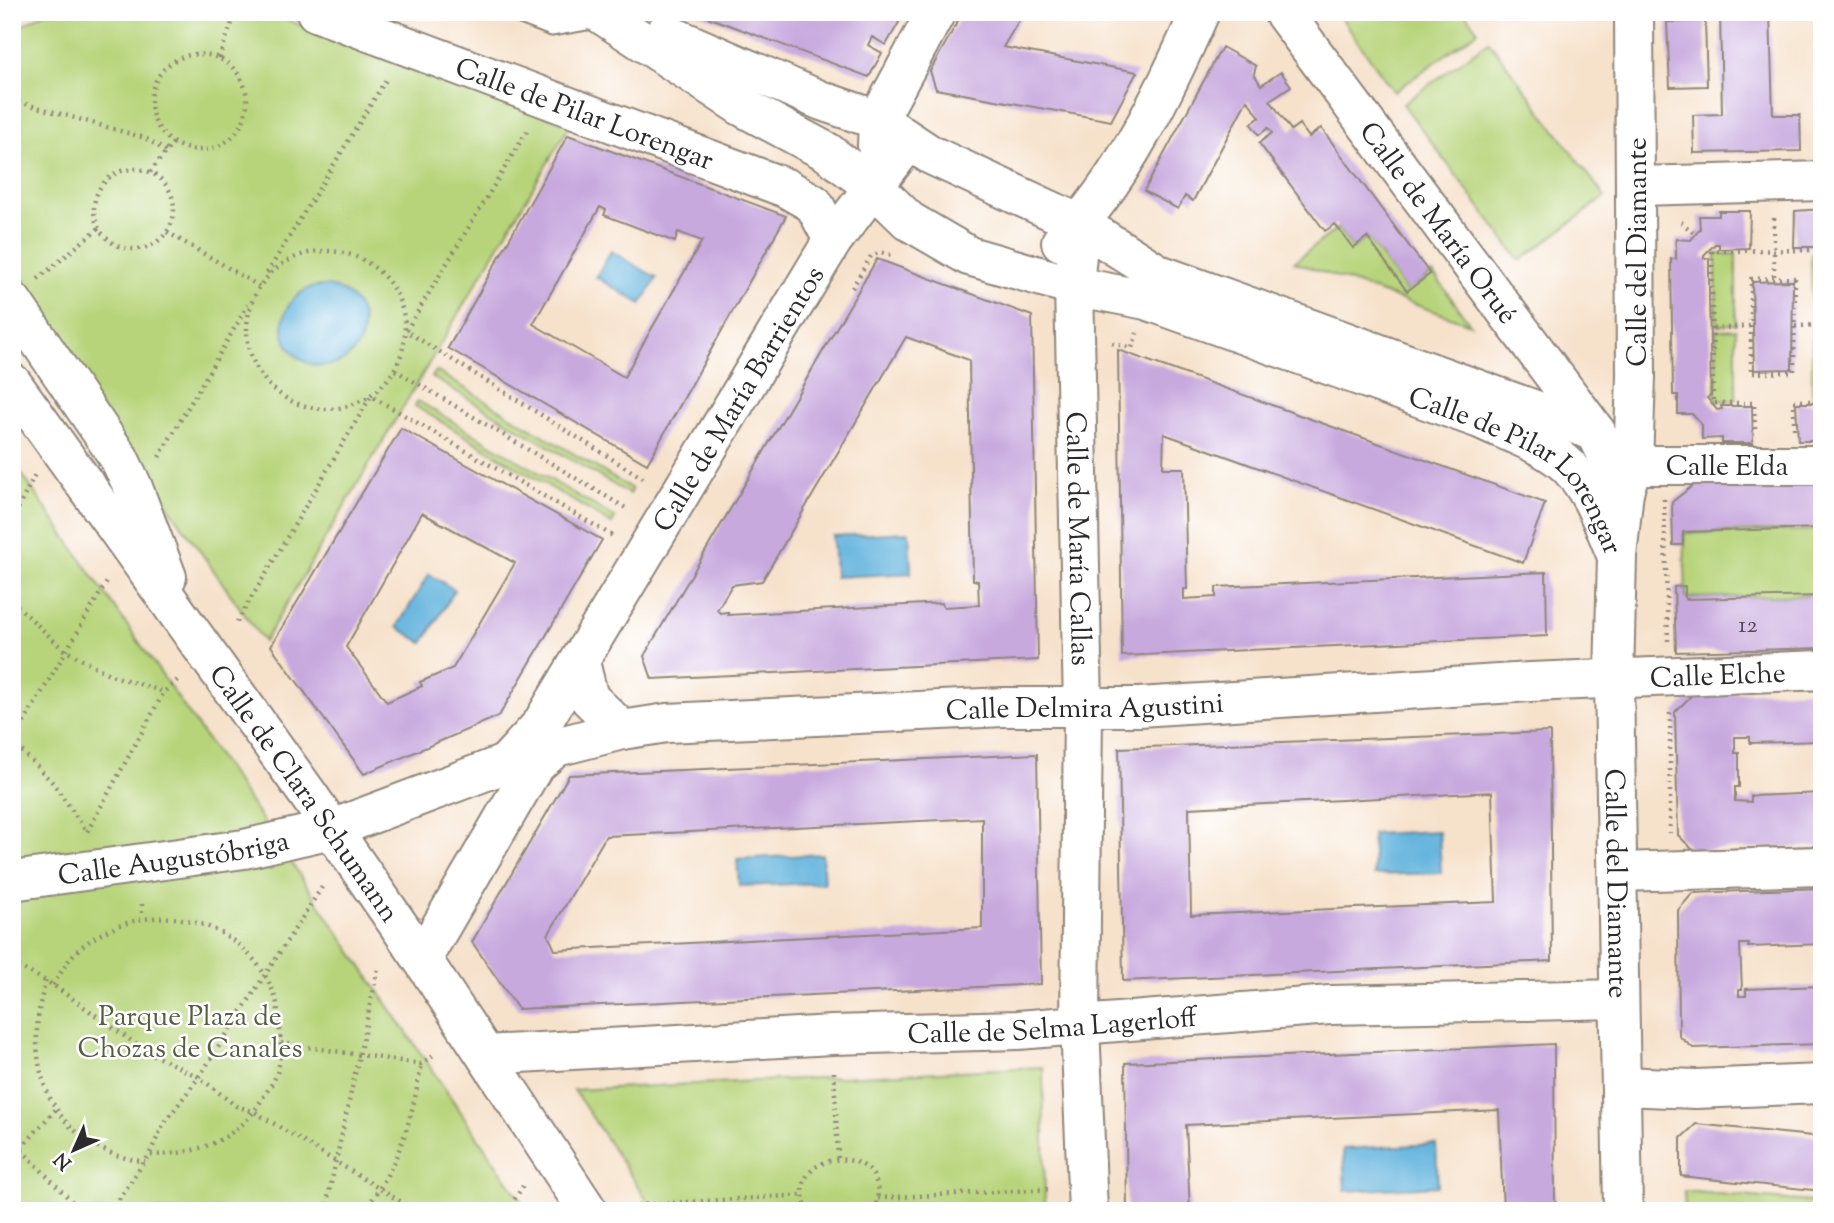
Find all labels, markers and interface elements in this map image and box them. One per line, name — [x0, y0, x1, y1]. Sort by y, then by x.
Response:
street label: Calle de Pilar Lorengar — [449, 49, 719, 182]
street label: Calle de María Orué — [1348, 114, 1526, 333]
street label: Calle del Diamante — [1619, 137, 1659, 367]
street label: Calle de María Barrientos — [645, 259, 836, 541]
street label: Calle de Pilar Lorengar — [1402, 378, 1631, 561]
street label: Calle de María Callas — [1054, 411, 1099, 666]
street label: Calle Elda — [1666, 448, 1788, 488]
house number: 12 — [1738, 609, 1758, 643]
street label: Calle Elche — [1649, 655, 1787, 700]
street label: Calle de Clara Schumann — [198, 658, 408, 931]
street label: Calle Delmira Agustini — [945, 685, 1225, 733]
street label: Calle del Diamante — [1593, 768, 1636, 999]
street label: Calle Augustóbriga — [56, 822, 293, 897]
park label: Parque Plaza de Chozas de Canales — [77, 998, 303, 1070]
street label: Calle de Selma Lagerloff — [907, 999, 1201, 1056]
north arrow — [38, 1114, 108, 1184]
text: N — [49, 1145, 79, 1175]

